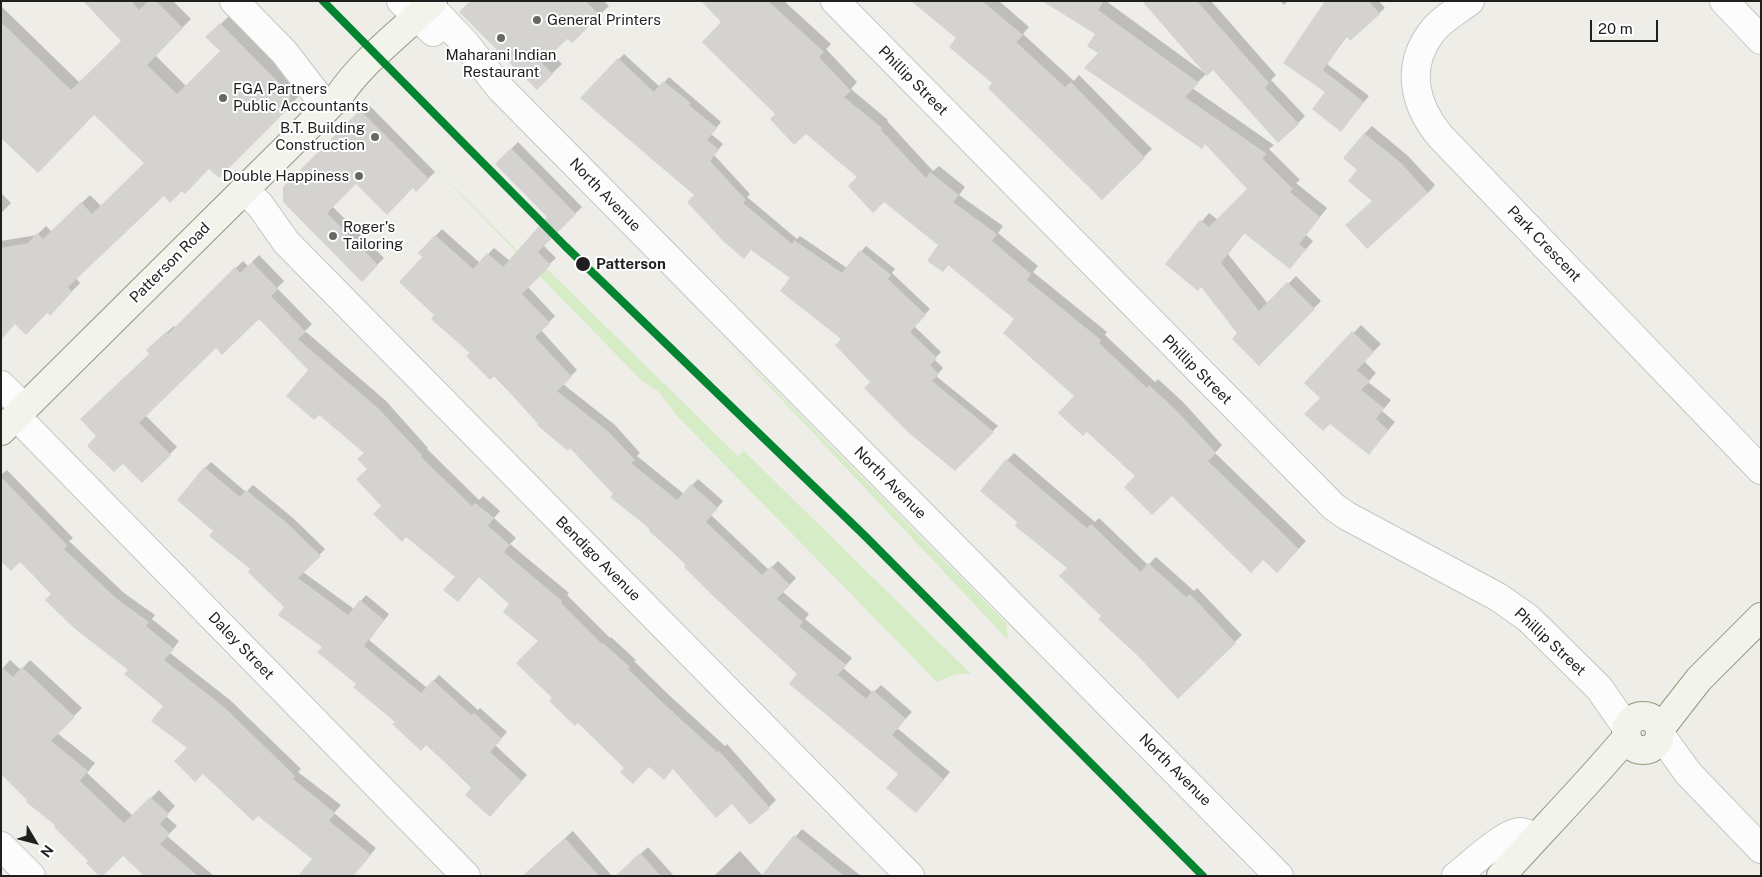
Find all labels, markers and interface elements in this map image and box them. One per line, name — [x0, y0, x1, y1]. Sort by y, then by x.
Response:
scale bar — [1592, 10, 1660, 42]
place label: General Printers — [547, 11, 661, 29]
marker: General Printers — [531, 14, 543, 26]
text: 20 m — [1598, 20, 1633, 37]
marker: Maharani Indian Restaurant — [495, 32, 507, 44]
street label: Phillip Street — [874, 42, 952, 120]
place label: Maharani Indian Restaurant — [446, 46, 556, 81]
place label: FGA Partners Public Accountants — [233, 80, 368, 115]
marker: FGA Partners Public Accountants — [217, 92, 229, 104]
place label: B.T. Building Construction — [275, 119, 365, 154]
marker: B.T. Building Construction — [369, 131, 381, 143]
street label: North Avenue — [566, 155, 644, 235]
place label: Double Happiness — [222, 167, 349, 185]
marker: Double Happiness — [353, 170, 365, 182]
street label: Park Crescent — [1503, 202, 1585, 286]
place label: Roger's Tailoring — [343, 218, 403, 253]
street label: Patterson Road — [126, 219, 214, 307]
marker: Roger's Tailoring — [327, 230, 339, 242]
marker: Patterson — [574, 255, 592, 273]
place label: Patterson — [596, 255, 666, 273]
street label: Phillip Street — [1158, 331, 1236, 409]
street label: North Avenue — [850, 443, 930, 523]
street label: Bendigo Avenue — [552, 513, 644, 605]
street label: Phillip Street — [1511, 604, 1589, 680]
street label: Daley Street — [204, 609, 278, 683]
street label: North Avenue — [1135, 730, 1215, 810]
north arrow — [10, 817, 60, 867]
text: N — [37, 842, 57, 860]

